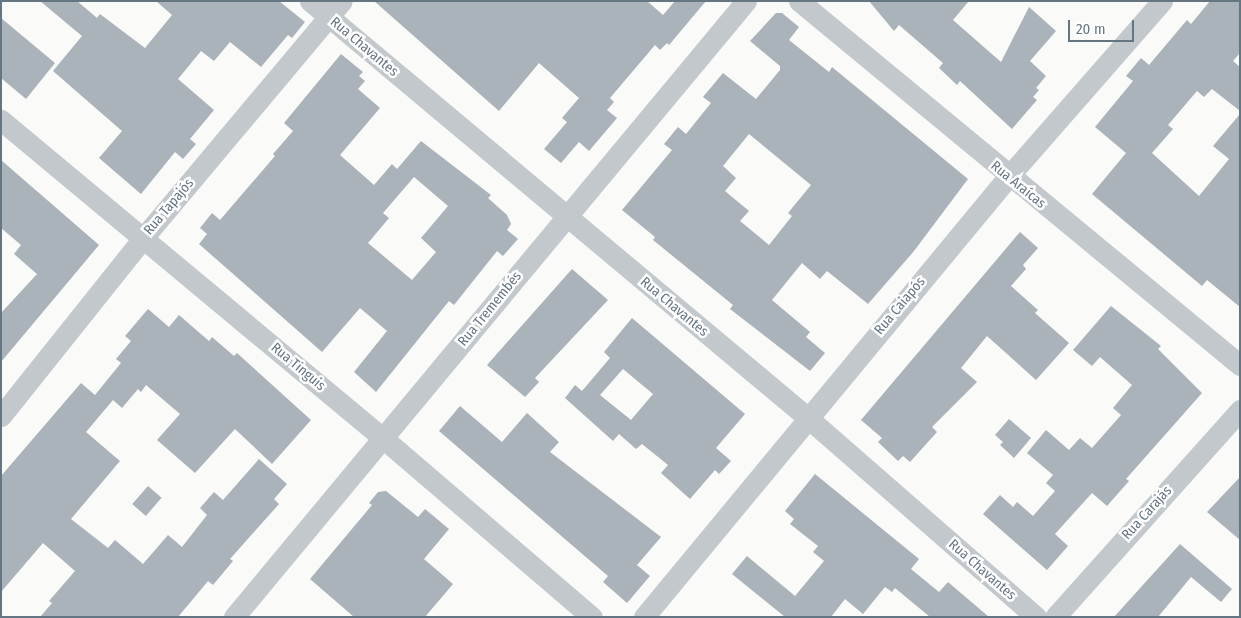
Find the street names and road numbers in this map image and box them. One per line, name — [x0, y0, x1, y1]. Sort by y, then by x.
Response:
street label: Rua Chavantes — [327, 14, 401, 80]
street label: Rua Araícas — [987, 158, 1049, 212]
street label: Rua Tapajós — [140, 175, 198, 239]
street label: Rua Tremembés — [455, 268, 525, 350]
street label: Rua Chavantes — [637, 274, 711, 340]
street label: Rua Caiapós — [871, 274, 929, 338]
street label: Rua Tinguis — [267, 339, 329, 395]
street label: Rua Carajás — [1119, 483, 1175, 543]
street label: Rua Chavantes — [945, 536, 1019, 604]

